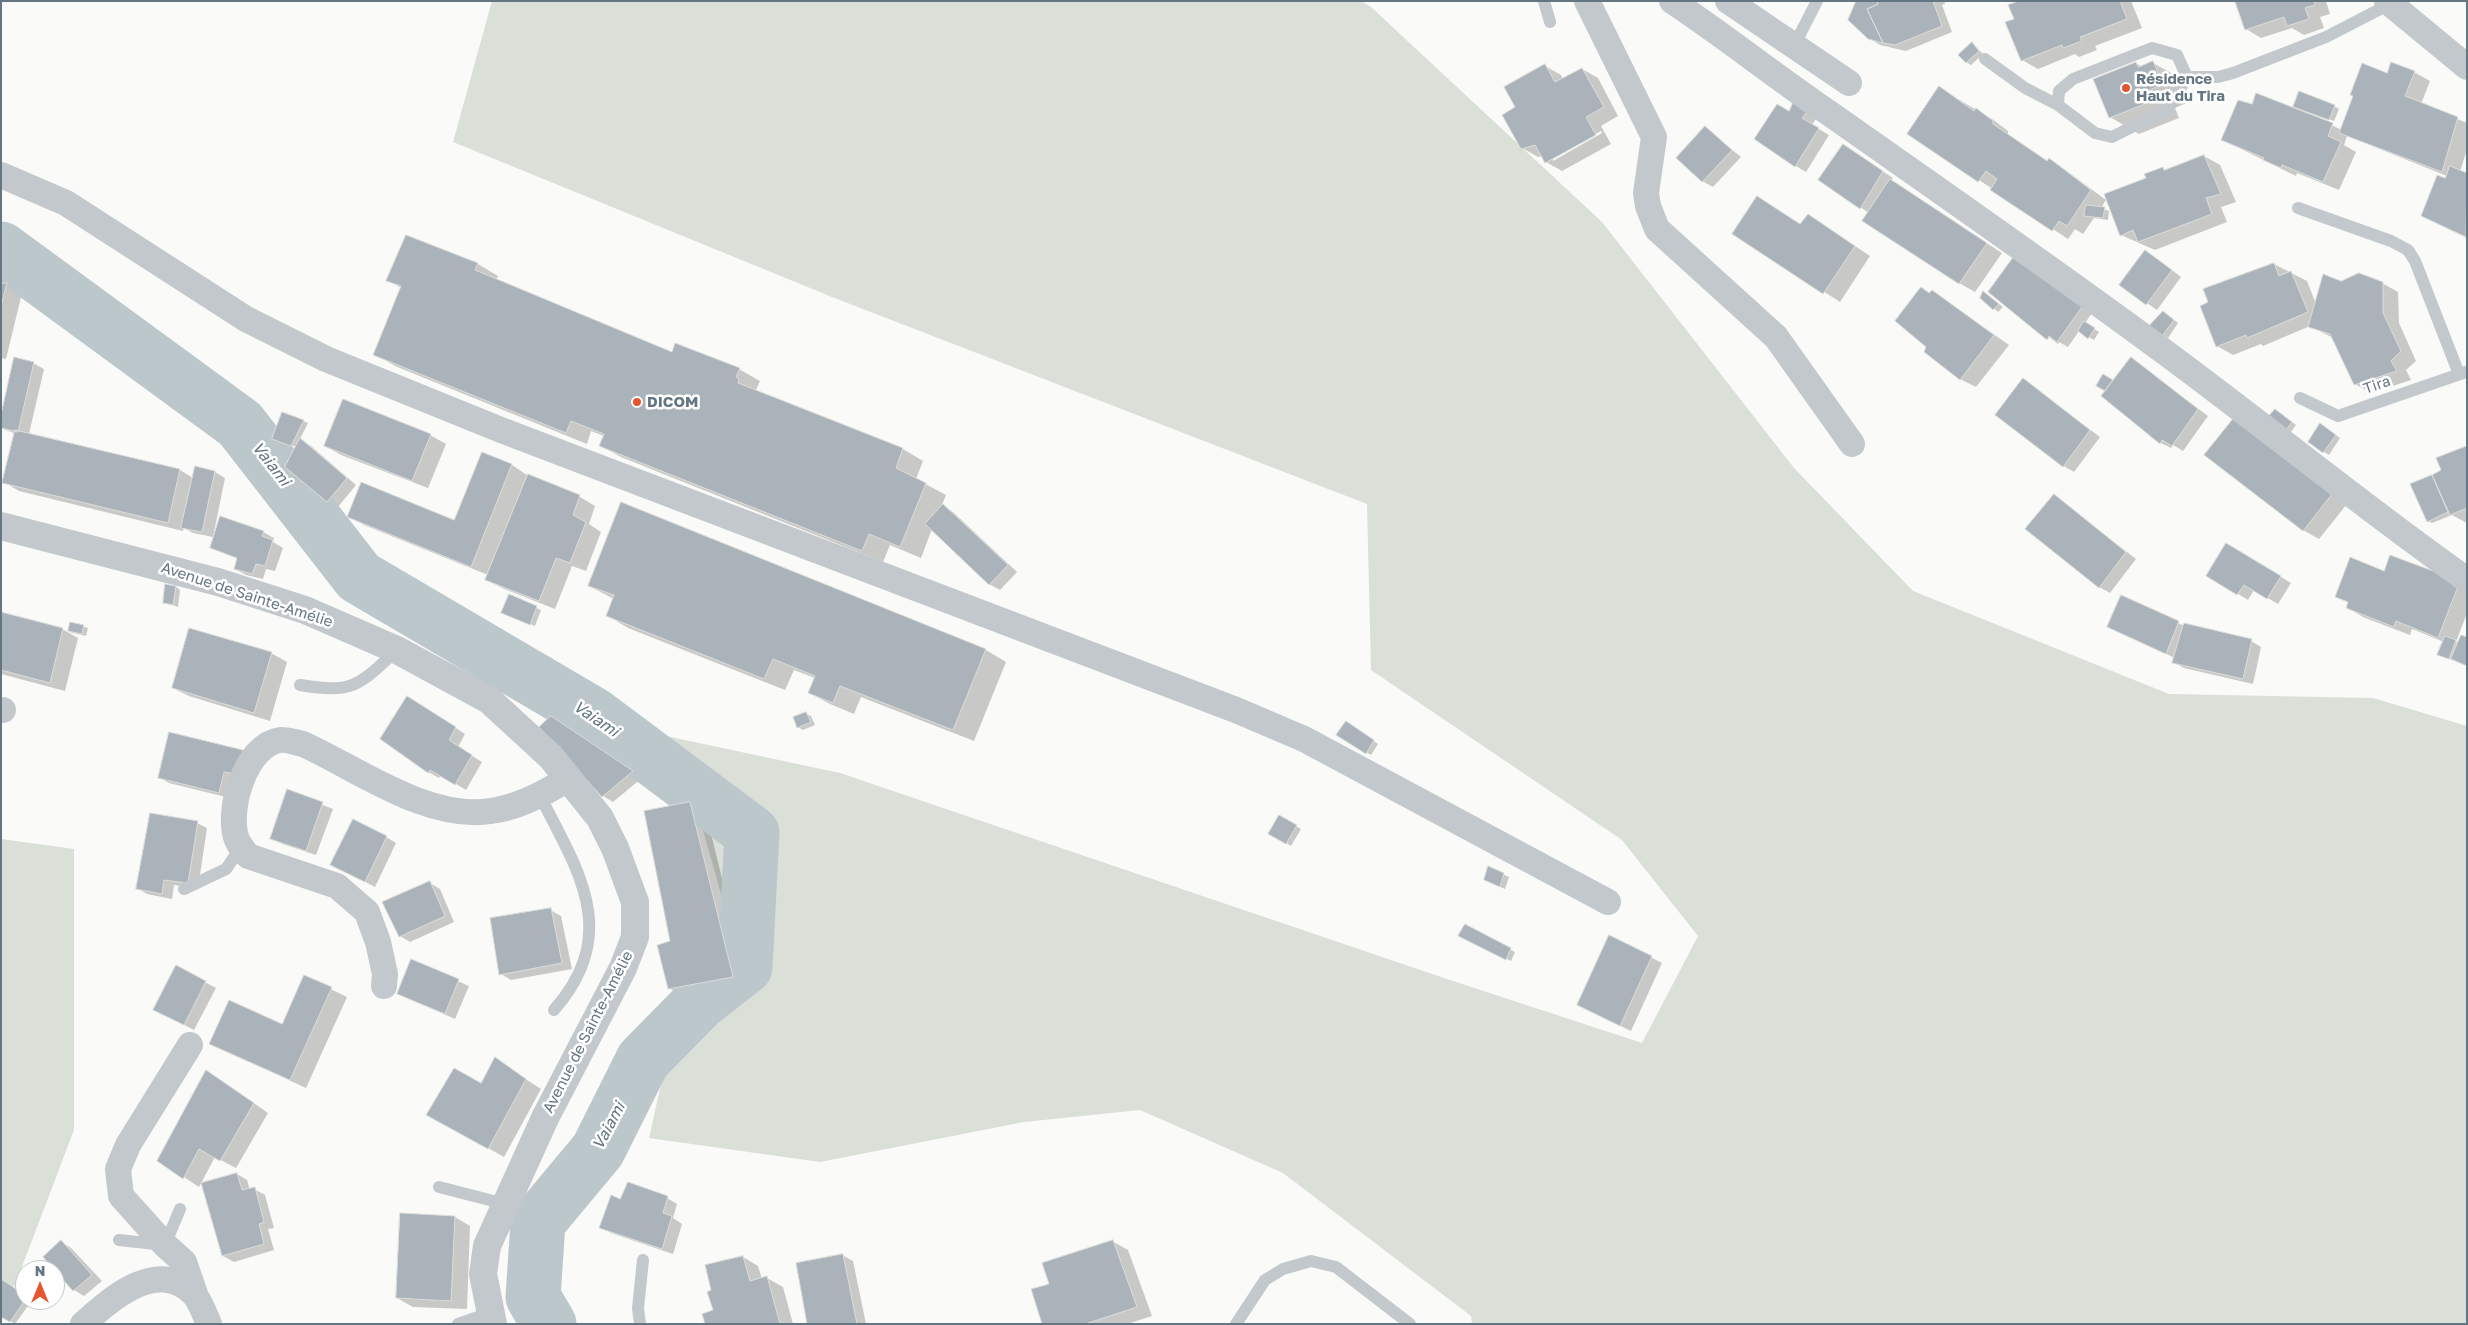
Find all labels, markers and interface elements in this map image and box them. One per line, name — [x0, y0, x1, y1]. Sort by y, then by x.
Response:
place label: Résidence Haut du Tira — [2136, 70, 2225, 105]
marker: Résidence Haut du Tira — [2120, 82, 2132, 94]
street label: Tira — [2361, 372, 2393, 398]
place label: DICOM — [647, 393, 698, 411]
marker: DICOM — [631, 396, 643, 408]
water label: Vaiami — [248, 438, 294, 490]
street label: Avenue de Sainte-Amélie — [159, 559, 335, 631]
water label: Vaiami — [570, 697, 622, 741]
street label: Avenue de Sainte-Amélie — [539, 948, 637, 1116]
water label: Vaiami — [589, 1099, 629, 1153]
north arrow — [15, 1260, 65, 1310]
text: N — [35, 1262, 45, 1279]

